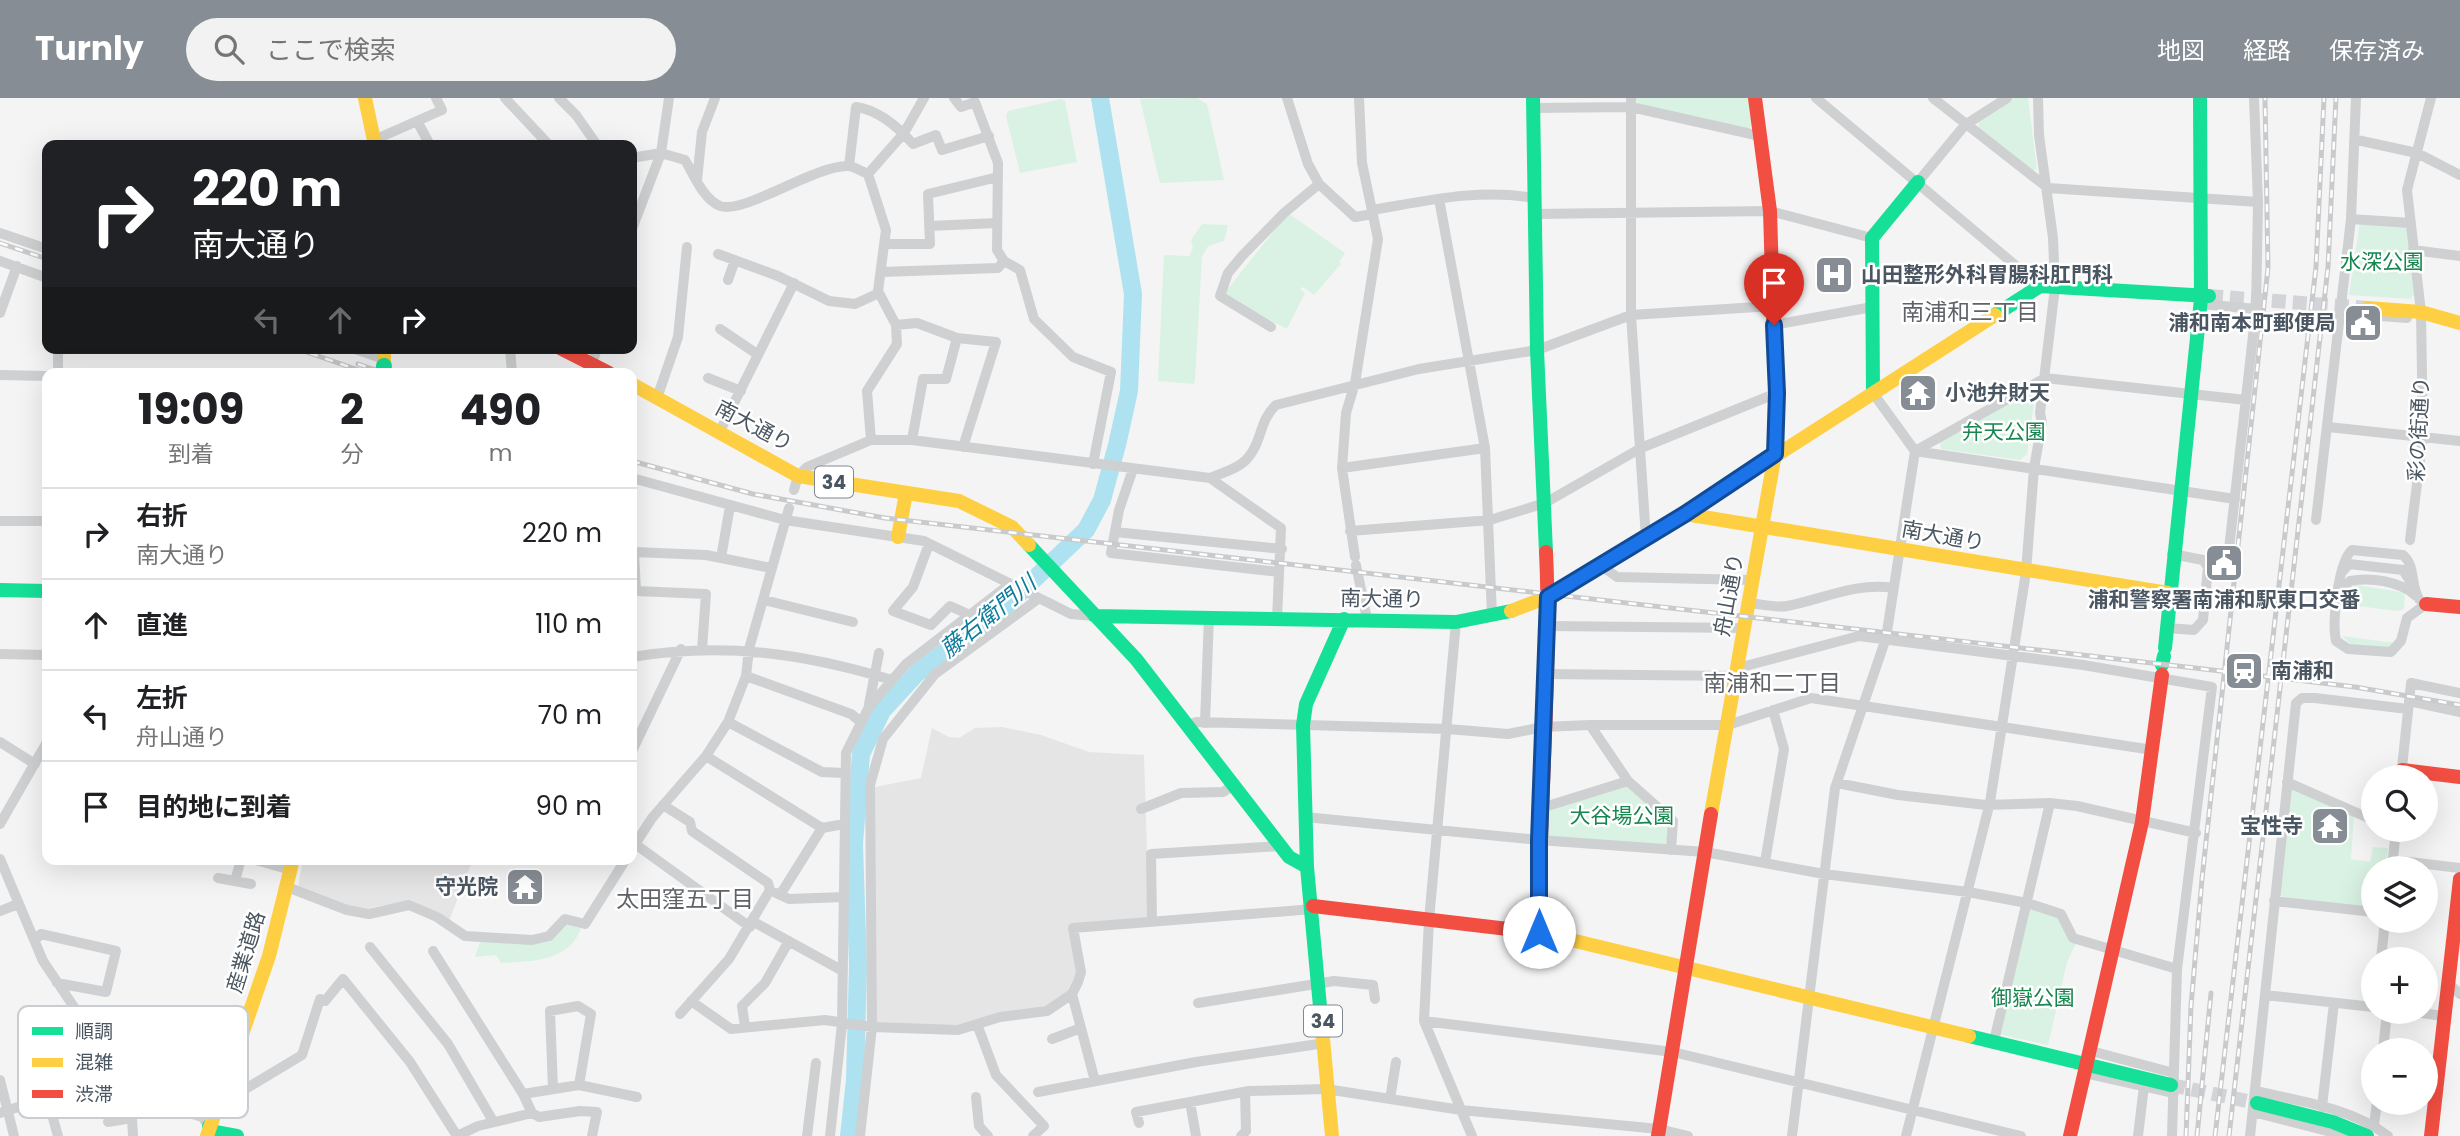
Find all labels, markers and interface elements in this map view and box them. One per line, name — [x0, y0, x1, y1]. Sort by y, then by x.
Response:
search box — [186, 18, 676, 81]
text: Turnly — [35, 25, 144, 72]
icon: search — [210, 30, 248, 68]
text: ここで検索 — [266, 32, 396, 68]
text: 地図 — [2157, 34, 2205, 67]
text: 経路 — [2243, 34, 2291, 67]
text: 保存済み — [2329, 34, 2425, 67]
text: 220 m — [192, 155, 342, 223]
icon: right — [77, 168, 168, 259]
text: 南大通り — [192, 222, 320, 267]
park label: 水深公園 — [2340, 247, 2424, 276]
pin — [1744, 253, 1804, 325]
hospital icon: 山田整形外科胃腸科肛門科 — [1813, 254, 1855, 296]
place label: 山田整形外科胃腸科肛門科 — [1861, 260, 2113, 289]
icon: arrive — [1755, 264, 1793, 302]
district label: 南浦和三丁目 — [1901, 296, 2039, 328]
icon: left — [248, 301, 286, 339]
icon: ahead — [321, 301, 359, 339]
icon: right — [394, 301, 432, 339]
public building icon: 浦和南本町郵便局 — [2342, 302, 2384, 344]
place label: 浦和南本町郵便局 — [2168, 308, 2336, 337]
temple icon: 小池弁財天 — [1897, 372, 1939, 414]
street label: 彩の街通り — [2401, 376, 2436, 482]
place label: 小池弁財天 — [1945, 378, 2050, 407]
text: 19:09 — [138, 380, 244, 439]
text: 2 — [340, 380, 364, 439]
text: 490 — [460, 381, 541, 440]
street label: 南大通り — [710, 393, 798, 458]
park label: 弁天公園 — [1962, 417, 2046, 446]
text: m — [489, 437, 512, 469]
text: 到着 — [168, 438, 214, 470]
text: 分 — [341, 438, 364, 470]
road number: 34 — [815, 466, 853, 498]
text: 右折 — [136, 498, 188, 534]
street label: 南大通り — [1899, 514, 1987, 557]
icon: right — [77, 515, 115, 553]
text: 220 m — [522, 515, 602, 551]
text: 南大通り — [136, 539, 228, 571]
public building icon: 浦和警察署南浦和駅東口交番 — [2203, 542, 2245, 584]
street label: 舟山通り — [1707, 551, 1750, 639]
water label: 藤右衛門川 — [933, 565, 1045, 665]
street label: 南大通り — [1340, 583, 1424, 614]
place label: 浦和警察署南浦和駅東口交番 — [2088, 585, 2361, 614]
icon: ahead — [77, 606, 115, 644]
text: 110 m — [535, 606, 602, 642]
text: 直進 — [136, 607, 188, 643]
station icon: 南浦和 — [2223, 650, 2265, 692]
place label: 南浦和 — [2271, 656, 2334, 685]
district label: 南浦和二丁目 — [1703, 667, 1841, 699]
text: 左折 — [136, 680, 188, 716]
icon: left — [77, 697, 115, 735]
text: 70 m — [538, 697, 602, 733]
text: 舟山通り — [136, 721, 228, 753]
map controls — [2361, 765, 2438, 1115]
button: search — [2361, 765, 2438, 842]
icon: arrive — [77, 788, 115, 826]
text: 90 m — [536, 788, 602, 824]
text: 目的地に到着 — [136, 789, 292, 825]
park label: 大谷場公園 — [1570, 801, 1675, 830]
temple icon: 宝性寺 — [2309, 805, 2351, 847]
place label: 宝性寺 — [2240, 811, 2303, 840]
button: layers — [2361, 856, 2438, 933]
temple icon: 守光院 — [504, 866, 546, 908]
place label: 守光院 — [435, 872, 498, 901]
district label: 太田窪五丁目 — [616, 883, 754, 915]
position arrow — [1502, 895, 1576, 969]
street label: 産業道路 — [219, 907, 272, 996]
button: + — [2361, 947, 2438, 1024]
park label: 御嶽公園 — [1991, 983, 2075, 1012]
legend — [18, 1006, 248, 1118]
road number: 34 — [1304, 1006, 1342, 1037]
text: 順調 — [75, 1018, 113, 1045]
button: − — [2361, 1038, 2438, 1115]
text: 混雑 — [75, 1049, 113, 1076]
text: 渋滞 — [75, 1081, 113, 1108]

